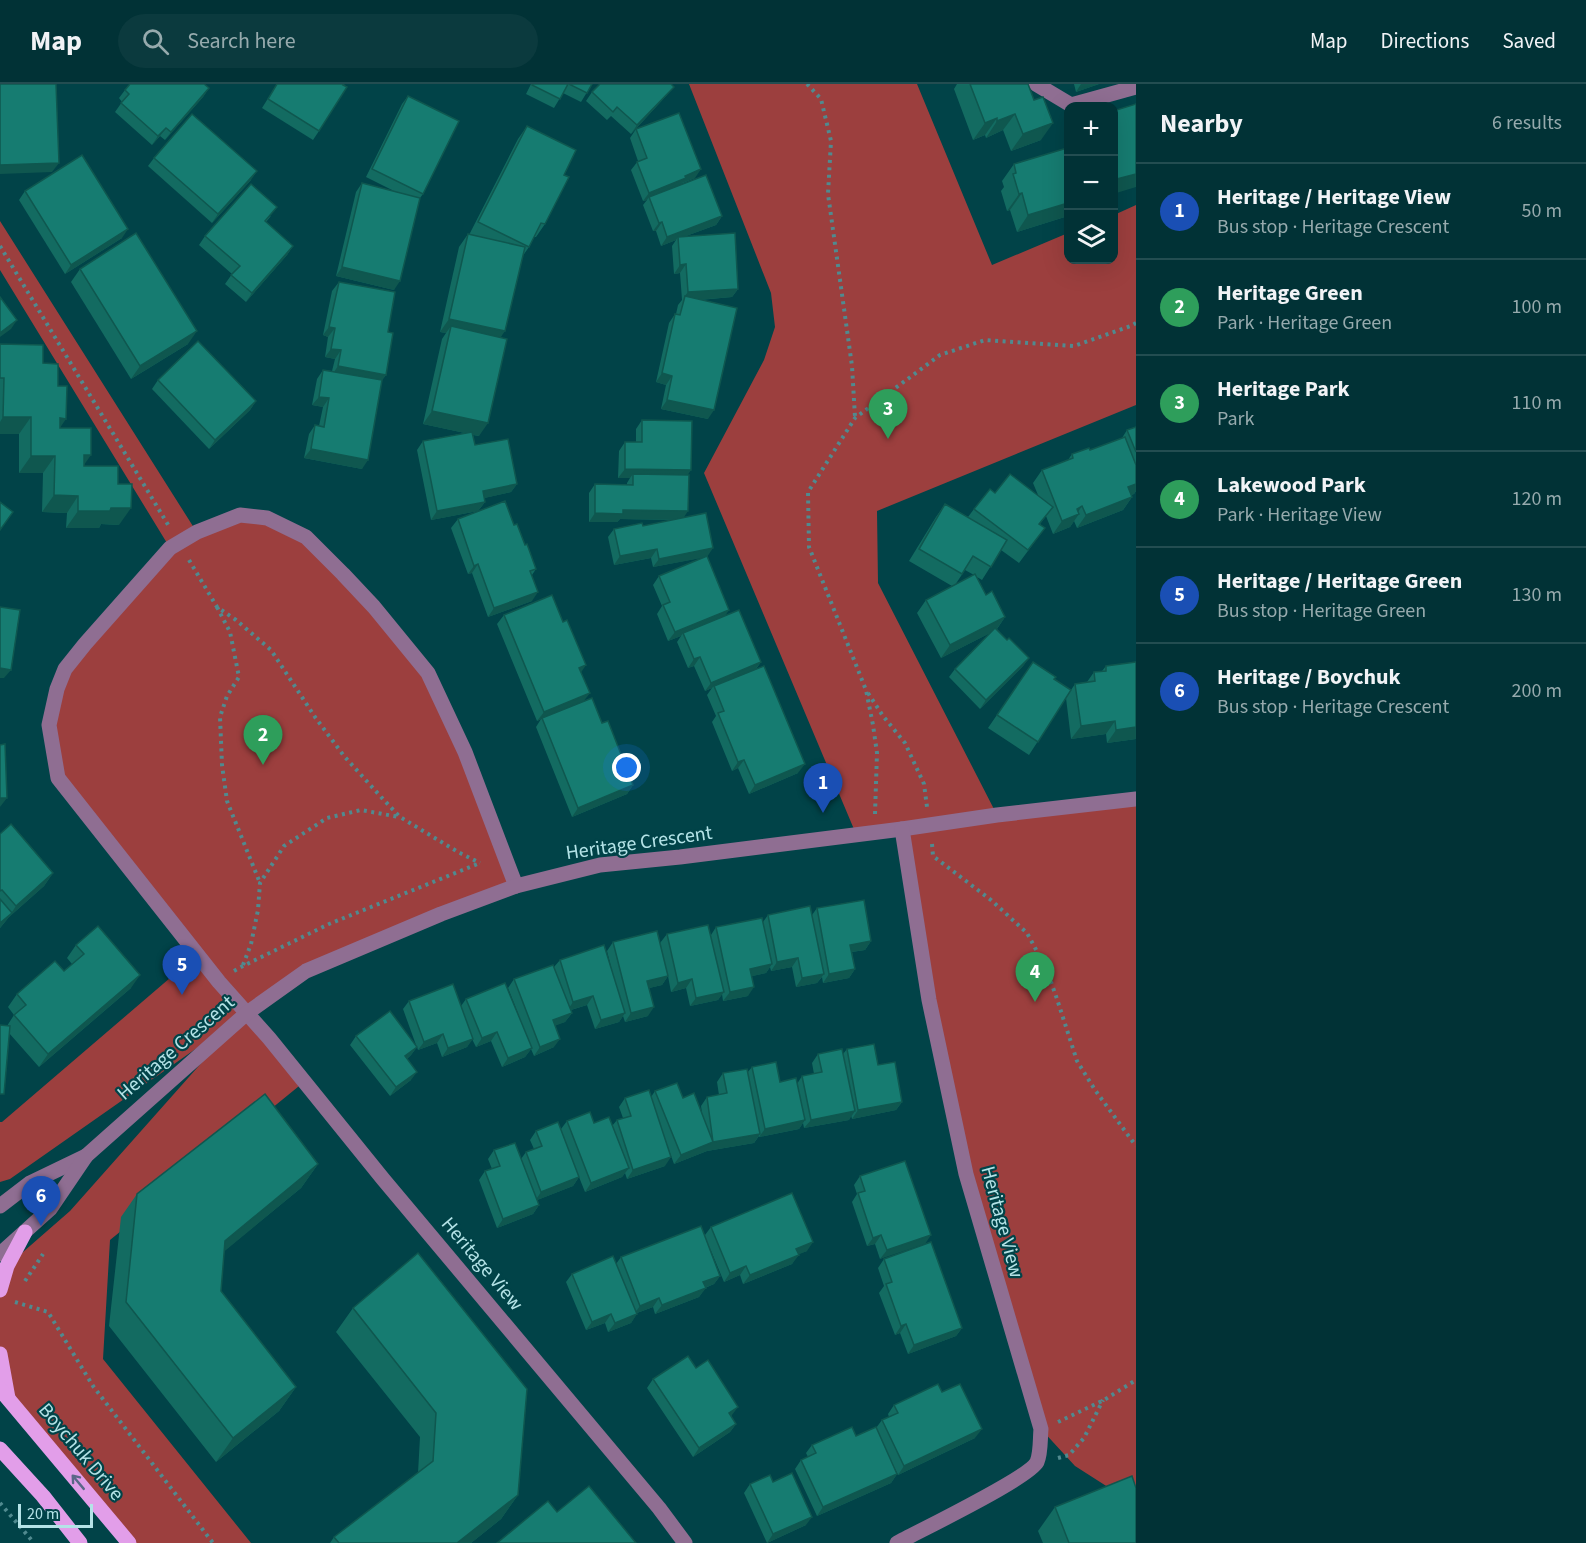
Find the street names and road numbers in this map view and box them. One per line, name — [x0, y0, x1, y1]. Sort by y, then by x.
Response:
street label: Heritage Crescent — [564, 819, 714, 867]
street label: Heritage Crescent — [111, 989, 241, 1107]
street label: Heritage View — [974, 1163, 1030, 1281]
street label: Heritage View — [434, 1211, 530, 1317]
street label: Boychuk Drive — [32, 1397, 130, 1507]

